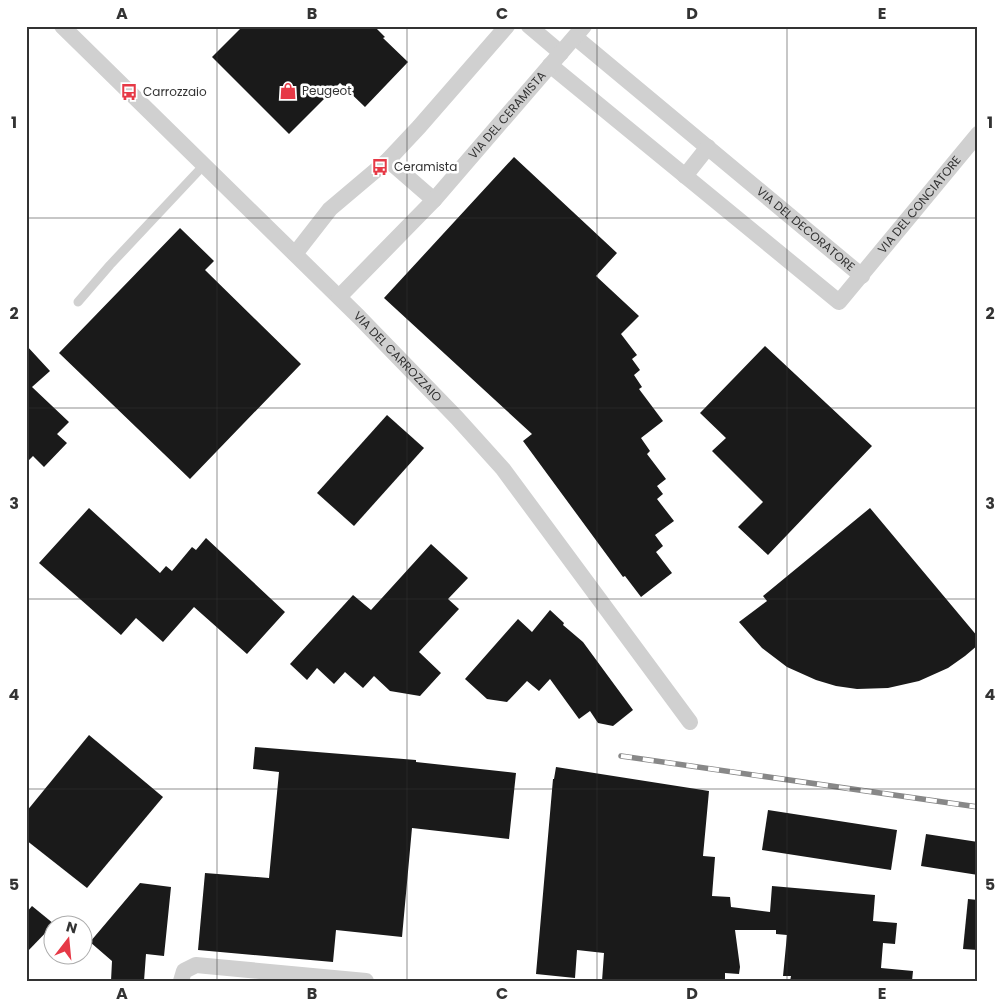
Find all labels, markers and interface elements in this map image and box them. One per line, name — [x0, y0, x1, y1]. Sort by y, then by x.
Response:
text: A — [116, 2, 128, 25]
text: B — [307, 2, 317, 25]
text: C — [496, 2, 508, 25]
text: D — [686, 2, 698, 25]
text: E — [878, 2, 886, 25]
street label: VIA DEL CERAMISTA — [464, 67, 550, 162]
shop icon: Peugeot — [278, 81, 298, 101]
bus stop icon: Carrozzaio — [119, 82, 139, 102]
place label: Peugeot — [302, 82, 352, 99]
place label: Carrozzaio — [143, 83, 207, 100]
text: 1 — [11, 111, 17, 134]
text: 1 — [987, 111, 993, 134]
street label: VIA DEL CONCIATORE — [874, 152, 965, 257]
bus stop icon: Ceramista — [370, 157, 390, 177]
place label: Ceramista — [394, 158, 457, 175]
street label: VIA DEL DECORATORE — [753, 183, 859, 275]
text: 2 — [9, 302, 19, 325]
text: 2 — [985, 302, 995, 325]
street label: VIA DEL CARROZZAIO — [350, 307, 446, 405]
text: 3 — [9, 492, 19, 515]
text: 3 — [985, 492, 995, 515]
text: 4 — [9, 683, 20, 706]
text: 4 — [985, 683, 996, 706]
text: 5 — [9, 873, 19, 896]
text: 5 — [985, 873, 995, 896]
north arrow — [42, 914, 92, 964]
text: N — [64, 916, 79, 939]
text: A — [116, 982, 128, 1005]
text: B — [307, 982, 317, 1005]
text: C — [496, 982, 508, 1005]
text: D — [686, 982, 698, 1005]
text: E — [878, 982, 886, 1005]

